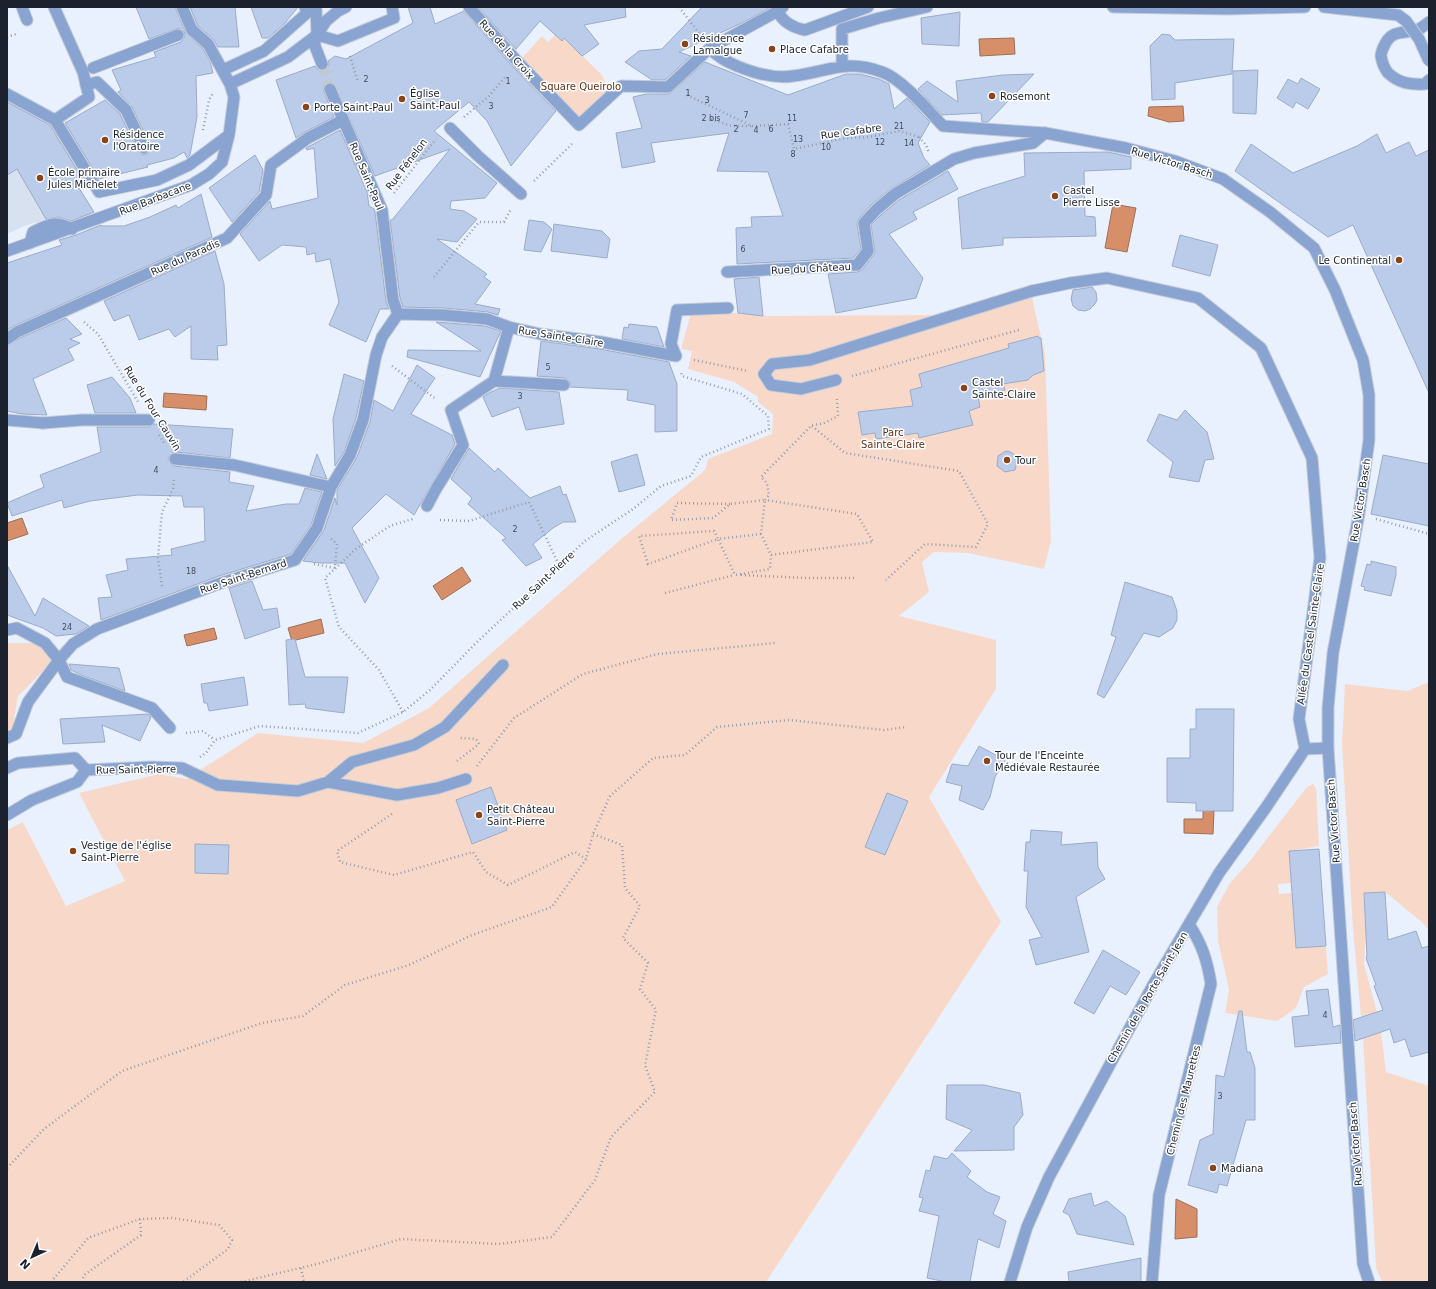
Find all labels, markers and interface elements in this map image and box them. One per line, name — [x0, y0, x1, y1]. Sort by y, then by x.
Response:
street label: Rue de la Croix — [477, 18, 536, 81]
place label: Résidence Lamalgue — [693, 33, 744, 56]
marker: Résidence Lamalgue — [680, 39, 690, 49]
marker: Place Cafabre — [767, 44, 777, 54]
place label: Place Cafabre — [780, 44, 849, 55]
house number: 2 — [363, 75, 369, 84]
house number: 1 — [505, 77, 511, 86]
park label: Square Queirolo — [541, 81, 621, 92]
place label: Église Saint-Paul — [410, 87, 460, 111]
house number: 1 — [685, 89, 691, 98]
marker: Rosemont — [987, 91, 997, 101]
place label: Rosemont — [1000, 91, 1050, 102]
marker: Église Saint-Paul — [397, 94, 407, 104]
house number: 3 — [704, 96, 710, 105]
marker: Porte Saint-Paul — [301, 102, 311, 112]
place label: Porte Saint-Paul — [314, 102, 393, 113]
house number: 3 — [488, 102, 494, 111]
house number: 7 — [743, 111, 749, 120]
house number: 2 bis — [701, 114, 721, 123]
house number: 11 — [787, 114, 797, 123]
street label: Rue Cafabre — [820, 122, 882, 141]
house number: 21 — [894, 122, 904, 131]
house number: 2 — [733, 125, 739, 134]
house number: 6 — [768, 125, 774, 134]
house number: 4 — [753, 126, 759, 135]
place label: Résidence l'Oratoire — [113, 129, 164, 152]
marker: Résidence l'Oratoire — [100, 135, 110, 145]
house number: 13 — [793, 135, 803, 144]
street label: Rue Fénelon — [384, 137, 429, 192]
house number: 12 — [875, 138, 885, 147]
house number: 14 — [904, 139, 914, 148]
street label: Rue Saint-Paul — [347, 141, 386, 212]
house number: 10 — [821, 143, 831, 152]
street label: Rue Victor Basch — [1130, 145, 1214, 180]
house number: 8 — [790, 150, 796, 159]
place label: École primaire Jules Michelet — [47, 166, 120, 190]
marker: École primaire Jules Michelet — [35, 173, 45, 183]
street label: Rue Barbacane — [118, 180, 193, 217]
place label: Castel Pierre Lisse — [1063, 185, 1120, 208]
marker: Castel Pierre Lisse — [1050, 191, 1060, 201]
street label: Rue du Paradis — [149, 237, 221, 278]
house number: 6 — [740, 245, 746, 254]
place label: Le Continental — [1318, 255, 1391, 266]
marker: Le Continental — [1394, 255, 1404, 265]
street label: Rue du Château — [771, 261, 851, 276]
street label: Rue Sainte-Claire — [518, 324, 604, 349]
house number: 5 — [545, 363, 551, 372]
street label: Rue du Four Cauvin — [122, 364, 183, 453]
place label: Castel Sainte-Claire — [972, 377, 1036, 400]
marker: Castel Sainte-Claire — [959, 383, 969, 393]
house number: 3 — [517, 392, 523, 401]
park label: Parc Sainte-Claire — [861, 427, 925, 450]
marker: Tour — [1002, 455, 1012, 465]
place label: Tour — [1014, 455, 1037, 466]
street label: Rue Victor Basch — [1348, 458, 1373, 543]
house number: 4 — [153, 466, 159, 475]
house number: 2 — [512, 525, 518, 534]
street label: Rue Saint-Pierre — [510, 549, 576, 612]
street label: Rue Saint-Bernard — [198, 557, 288, 596]
street label: Allée du Castel Sainte-Claire — [1295, 563, 1326, 705]
house number: 18 — [186, 567, 196, 576]
house number: 24 — [62, 623, 72, 632]
place label: Tour de l'Enceinte Médiévale Restaurée — [994, 750, 1100, 773]
marker: Tour de l'Enceinte Médiévale Restaurée — [982, 756, 992, 766]
street label: Rue Saint-Pierre — [96, 763, 176, 776]
street label: Rue Victor Basch — [1325, 778, 1342, 863]
place label: Petit Château Saint-Pierre — [487, 804, 555, 827]
marker: Petit Château Saint-Pierre — [474, 810, 484, 820]
place label: Vestige de l'église Saint-Pierre — [81, 840, 171, 863]
marker: Vestige de l'église Saint-Pierre — [68, 846, 78, 856]
street label: Chemin de la Porte Saint-Jean — [1105, 930, 1190, 1065]
house number: 4 — [1322, 1011, 1328, 1020]
street label: Chemin des Maurettes — [1165, 1044, 1202, 1156]
house number: 3 — [1217, 1092, 1223, 1101]
street label: Rue Victor Basch — [1347, 1101, 1364, 1186]
marker: Madiana — [1208, 1163, 1218, 1173]
place label: Madiana — [1221, 1163, 1263, 1174]
north arrow — [12, 1237, 52, 1277]
text: N — [18, 1256, 33, 1272]

